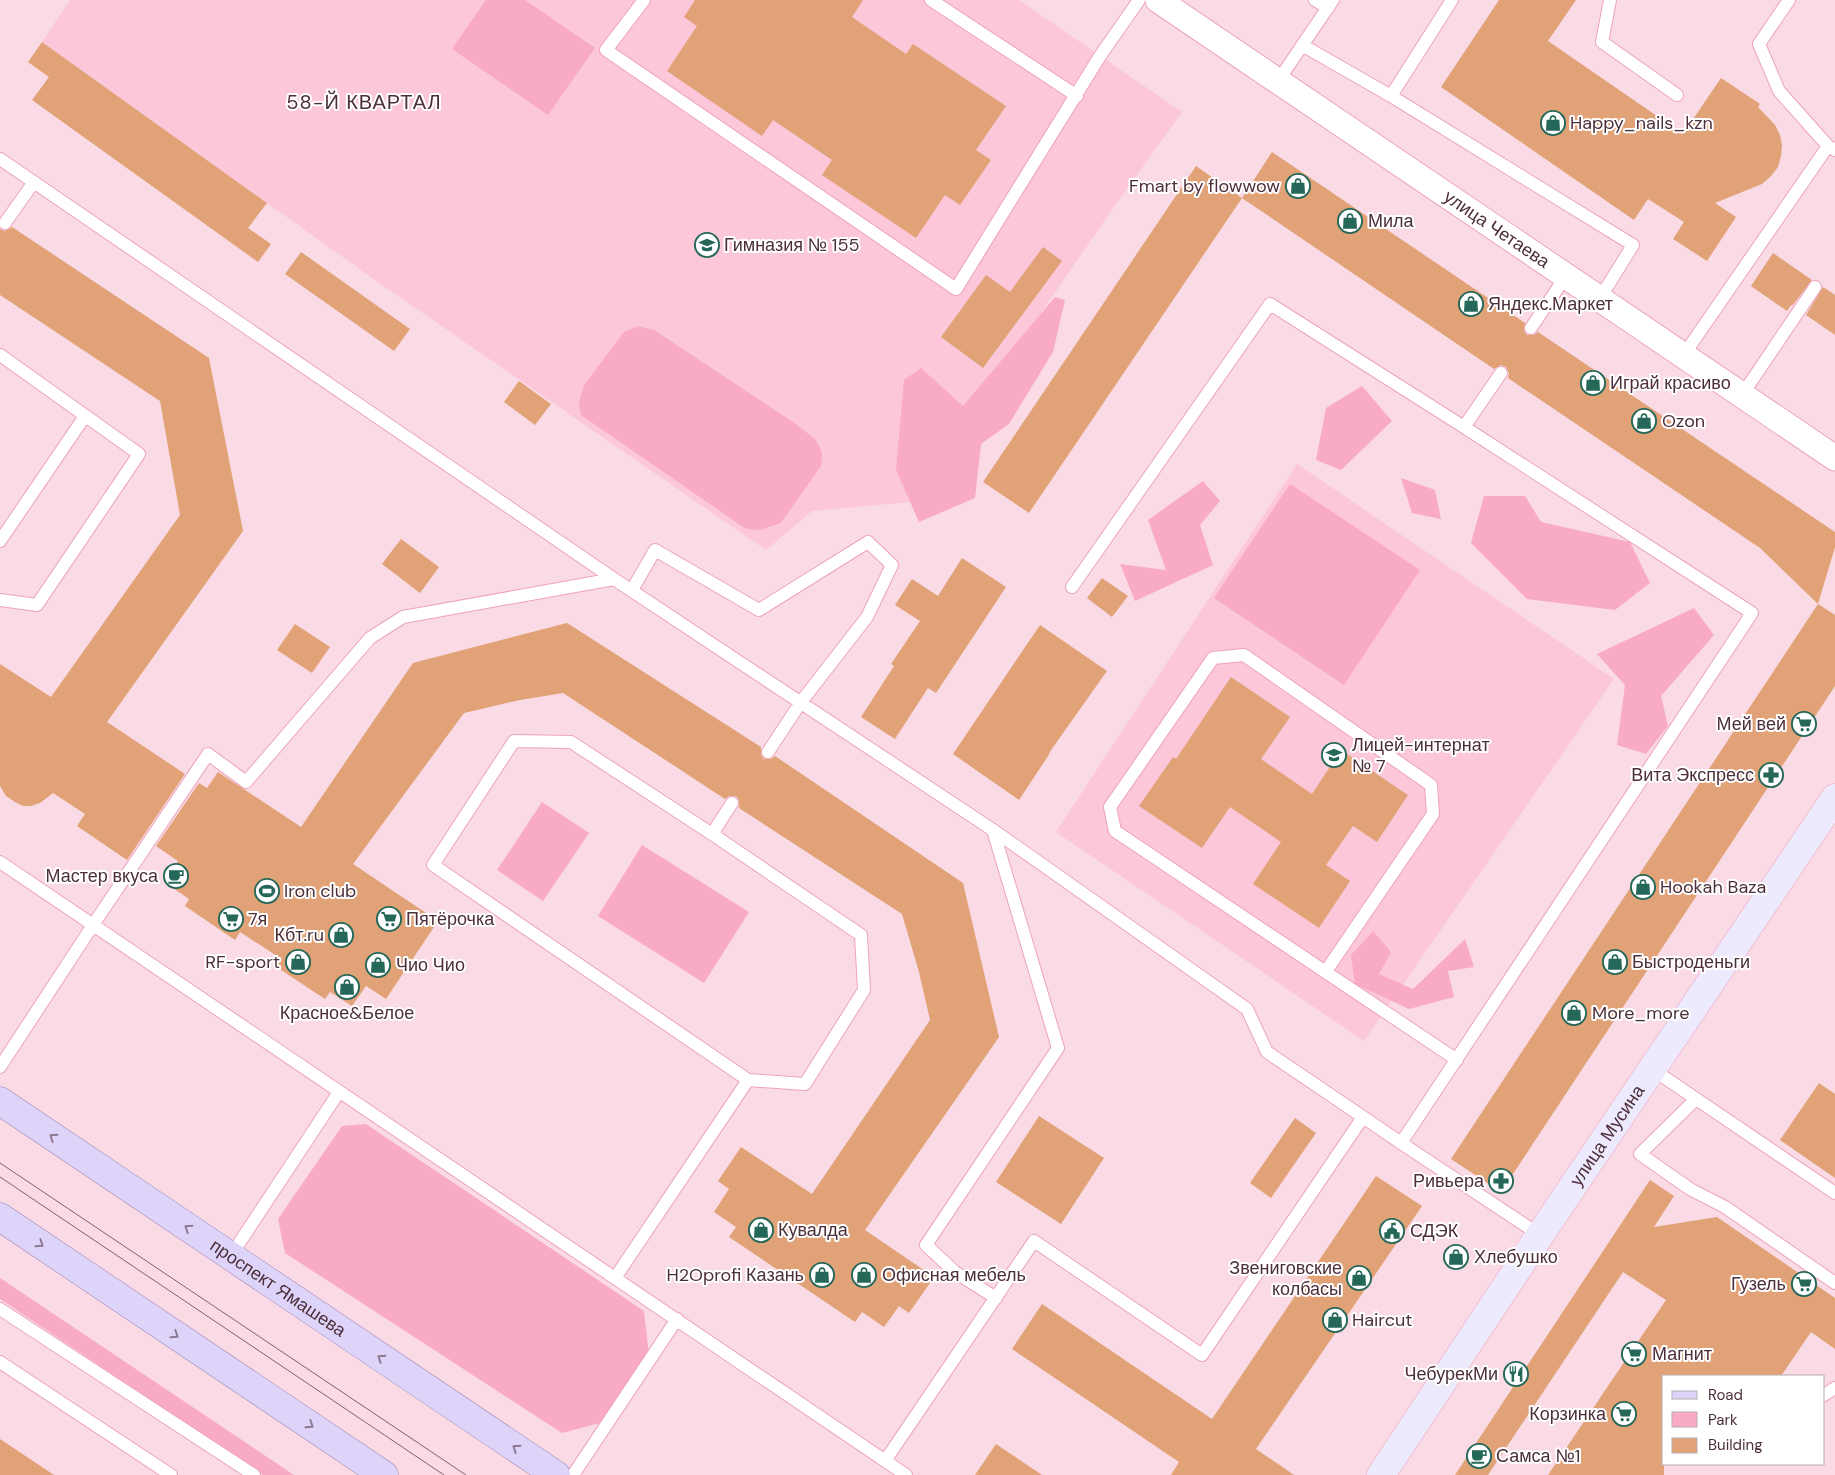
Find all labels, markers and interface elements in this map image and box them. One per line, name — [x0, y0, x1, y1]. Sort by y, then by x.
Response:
district label: 58-Й КВАРТАЛ — [286, 89, 442, 115]
shop icon: Happy_nails_kzn — [1540, 110, 1566, 136]
place label: Happy_nails_kzn — [1570, 111, 1713, 135]
shop icon: Fmart by flowwow — [1285, 173, 1311, 199]
place label: Fmart by flowwow — [1129, 174, 1280, 198]
street label: улица Четаева — [1439, 185, 1555, 274]
shop icon: Мила — [1337, 208, 1363, 234]
place label: Мила — [1368, 209, 1415, 233]
school or university icon: Гимназия № 155 — [694, 232, 720, 258]
place label: Гимназия № 155 — [724, 233, 859, 257]
shop icon: Яндекс.Маркет — [1458, 291, 1484, 317]
place label: Яндекс.Маркет — [1488, 292, 1613, 316]
shop icon: Играй красиво — [1580, 370, 1606, 396]
place label: Играй красиво — [1610, 371, 1731, 395]
shop icon: Ozon — [1631, 408, 1657, 434]
place label: Ozon — [1662, 409, 1705, 433]
supermarket icon: Мей вей — [1791, 711, 1817, 737]
place label: Мей вей — [1717, 712, 1786, 736]
place label: Лицей-интернат № 7 — [1352, 733, 1490, 778]
school or university icon: Лицей-интернат № 7 — [1321, 742, 1347, 768]
pharmacy icon: Вита Экспресс — [1758, 762, 1784, 788]
place label: Вита Экспресс — [1631, 763, 1754, 787]
cafe icon: Мастер вкуса — [163, 863, 189, 889]
place label: Мастер вкуса — [45, 864, 159, 888]
shop icon: Hookah Baza — [1630, 874, 1656, 900]
place label: Hookah Baza — [1660, 875, 1766, 899]
sports icon: Iron club — [254, 878, 280, 904]
place label: Iron club — [284, 879, 356, 903]
supermarket icon: 7я — [218, 906, 244, 932]
supermarket icon: Пятёрочка — [376, 906, 402, 932]
place label: 7я — [248, 907, 267, 931]
place label: Пятёрочка — [406, 907, 495, 931]
shop icon: Кбт.ru — [328, 922, 354, 948]
place label: Кбт.ru — [274, 923, 324, 947]
shop icon: RF-sport — [285, 949, 311, 975]
shop icon: Быстроденьги — [1602, 949, 1628, 975]
place label: RF-sport — [205, 950, 280, 974]
place label: Быстроденьги — [1632, 950, 1750, 974]
shop icon: Чио Чио — [365, 952, 391, 978]
place label: Чио Чио — [396, 953, 465, 977]
shop icon: Красное&Белое — [334, 974, 360, 1000]
shop icon: More_more — [1561, 1000, 1587, 1026]
place label: Красное&Белое — [280, 1001, 414, 1025]
place label: More_more — [1592, 1001, 1690, 1025]
street label: улица Мусина — [1564, 1079, 1651, 1191]
one-way arrow — [49, 1134, 59, 1143]
pharmacy icon: Ривьера — [1488, 1168, 1514, 1194]
place label: Ривьера — [1413, 1169, 1485, 1193]
shop icon: Кувалда — [748, 1217, 774, 1243]
place label: Кувалда — [778, 1218, 849, 1242]
public building icon: СДЭК — [1379, 1218, 1405, 1244]
place label: СДЭК — [1410, 1219, 1459, 1243]
one-way arrow — [184, 1225, 193, 1234]
street label: проспект Ямашева — [205, 1234, 351, 1343]
one-way arrow — [35, 1238, 44, 1247]
shop icon: Хлебушко — [1443, 1244, 1469, 1270]
place label: Хлебушко — [1474, 1245, 1558, 1269]
place label: Звениговские колбасы — [1229, 1256, 1342, 1301]
shop icon: H2Oprofi Казань — [809, 1262, 835, 1288]
shop icon: Офисная мебель — [851, 1262, 877, 1288]
place label: H2Oprofi Казань — [667, 1263, 804, 1287]
place label: Офисная мебель — [882, 1263, 1026, 1287]
shop icon: Звениговские колбасы — [1346, 1265, 1372, 1291]
supermarket icon: Гузель — [1791, 1271, 1817, 1297]
place label: Гузель — [1731, 1272, 1786, 1296]
shop icon: Haircut — [1322, 1307, 1348, 1333]
place label: Haircut — [1352, 1308, 1412, 1332]
one-way arrow — [170, 1329, 179, 1338]
supermarket icon: Магнит — [1621, 1341, 1647, 1367]
place label: Магнит — [1652, 1342, 1712, 1366]
one-way arrow — [377, 1355, 387, 1364]
restaurant icon: ЧебурекМи — [1503, 1361, 1529, 1387]
place label: ЧебурекМи — [1405, 1362, 1498, 1386]
legend — [1662, 1375, 1825, 1465]
text: Road — [1708, 1385, 1743, 1405]
supermarket icon: Корзинка — [1611, 1401, 1637, 1427]
place label: Корзинка — [1529, 1402, 1607, 1426]
text: Park — [1708, 1410, 1738, 1430]
one-way arrow — [304, 1419, 314, 1428]
text: Building — [1708, 1435, 1763, 1455]
cafe icon: Самса №1 — [1466, 1443, 1492, 1469]
place label: Самса №1 — [1496, 1444, 1580, 1468]
one-way arrow — [512, 1445, 522, 1454]

